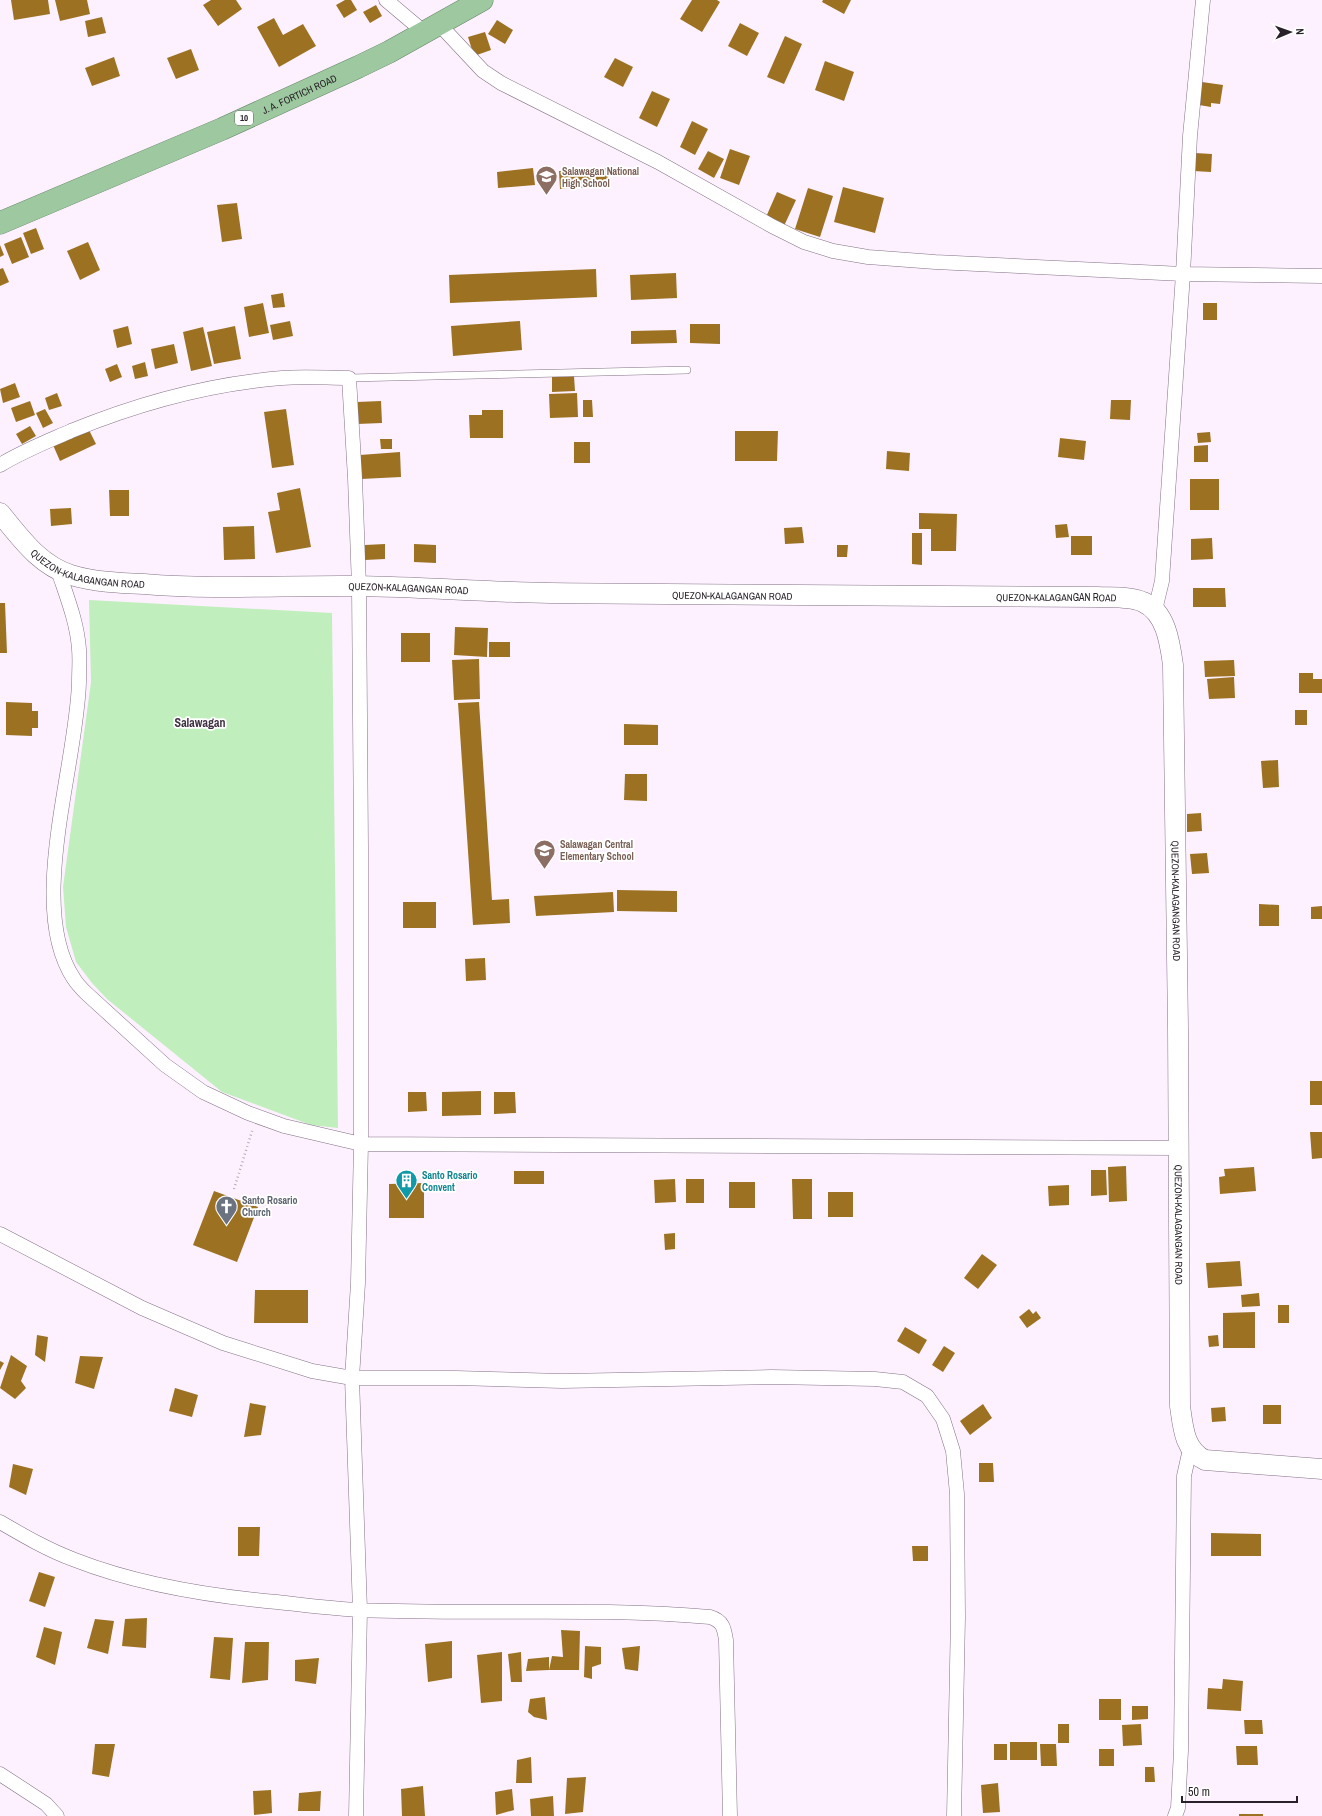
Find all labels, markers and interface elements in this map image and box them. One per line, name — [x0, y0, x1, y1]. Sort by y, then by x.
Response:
north arrow — [1270, 12, 1310, 52]
text: N — [1293, 28, 1307, 35]
street label: J. A. FORTICH ROAD — [260, 72, 339, 117]
road number: 10 — [235, 111, 253, 125]
school or university icon: Salawagan National High School — [534, 164, 560, 197]
place label: Salawagan National High School — [562, 165, 639, 190]
street label: QUEZON-KALAGANGAN ROAD — [28, 546, 145, 591]
street label: QUEZON-KALAGANGAN ROAD — [348, 580, 469, 597]
street label: QUEZON-KALAGANGAN ROAD — [672, 589, 793, 603]
street label: QUEZON-KALAGANGAN ROAD — [996, 591, 1117, 604]
district label: Salawagan — [175, 715, 225, 731]
school or university icon: Salawagan Central Elementary School — [531, 837, 557, 870]
place label: Salawagan Central Elementary School — [560, 838, 634, 863]
street label: QUEZON-KALAGANGAN ROAD — [1168, 840, 1183, 961]
street label: QUEZON-KALAGANGAN ROAD — [1172, 1165, 1185, 1285]
building icon: Santo Rosario Convent — [394, 1168, 420, 1201]
place label: Santo Rosario Convent — [422, 1169, 478, 1194]
church icon: Santo Rosario Church — [213, 1193, 239, 1226]
place label: Santo Rosario Church — [242, 1194, 298, 1219]
scale bar — [1182, 1778, 1297, 1804]
text: 50 m — [1188, 1784, 1210, 1800]

